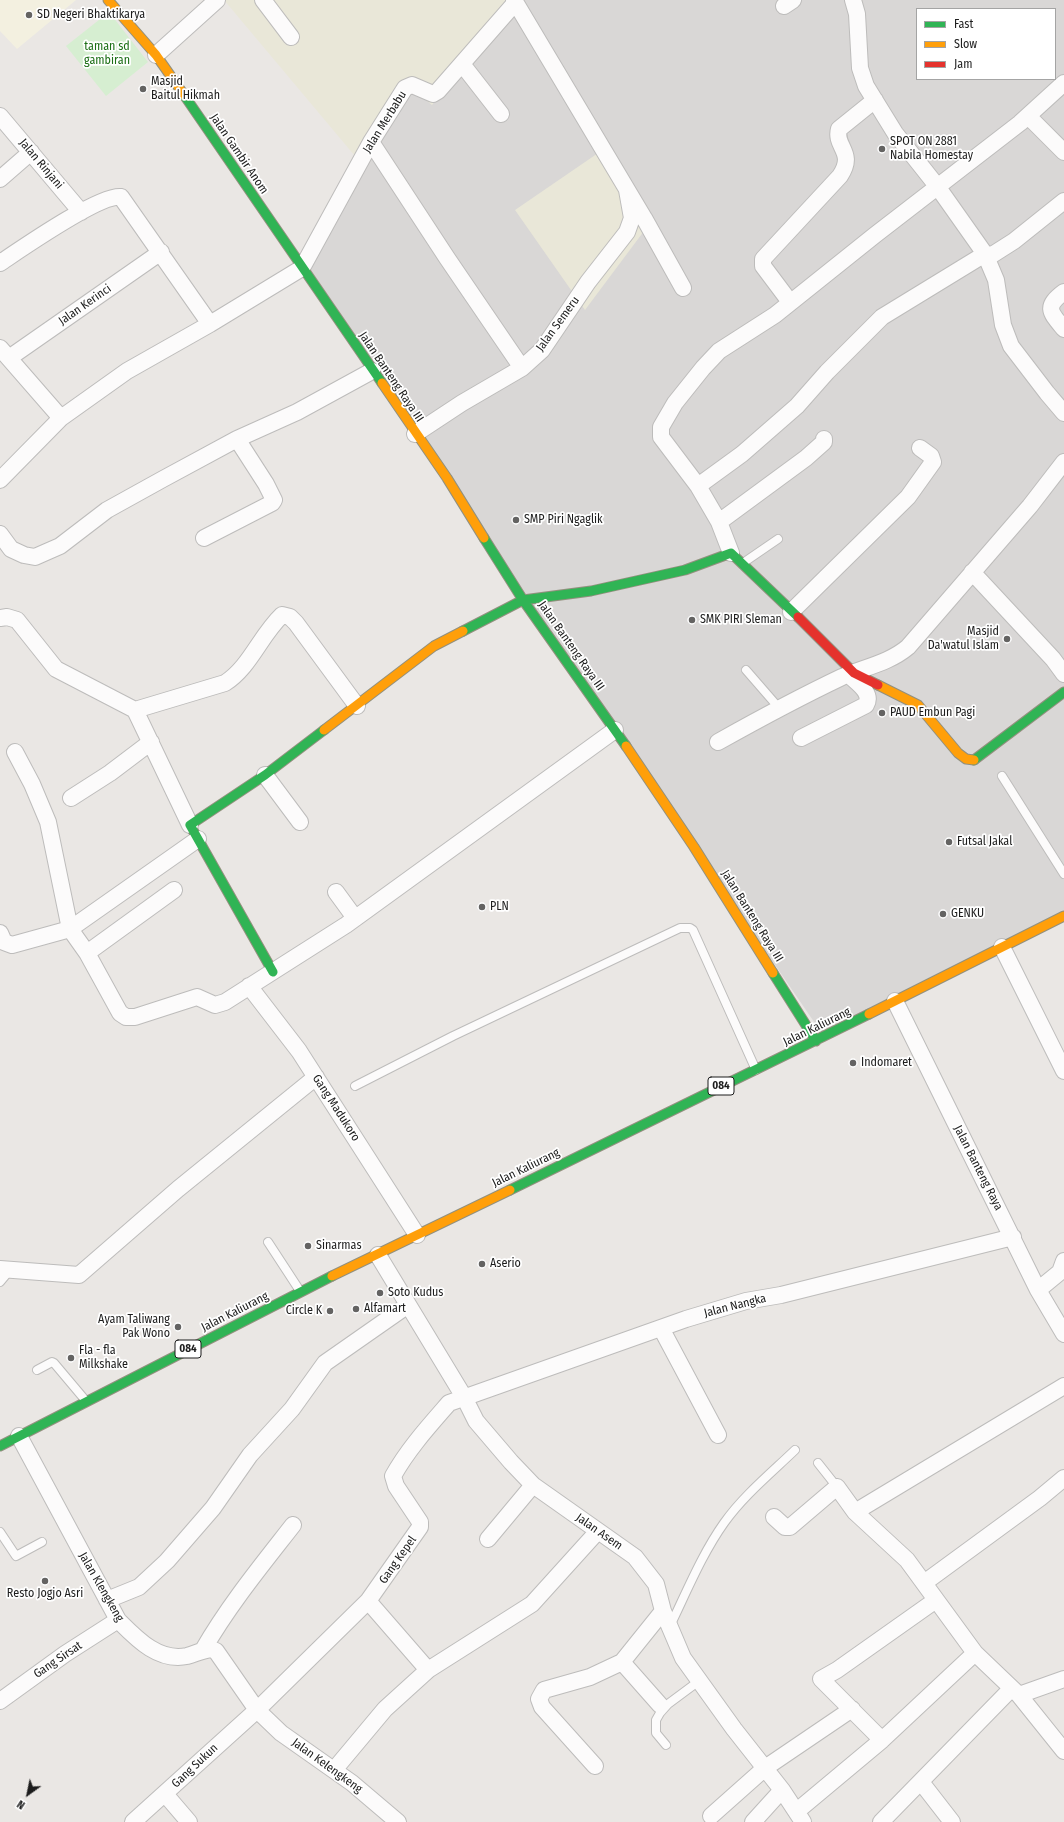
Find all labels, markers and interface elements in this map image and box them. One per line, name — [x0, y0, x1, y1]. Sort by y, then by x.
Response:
place label: SD Negeri Bhaktikarya — [37, 8, 145, 22]
legend — [916, 8, 1056, 80]
marker: SD Negeri Bhaktikarya — [24, 10, 34, 20]
text: Fast — [954, 17, 973, 31]
text: Slow — [954, 37, 977, 51]
park label: taman sd gambiran — [84, 40, 130, 68]
text: Jam — [954, 57, 972, 71]
place label: Masjid Baitul Hikmah — [151, 75, 220, 103]
marker: Masjid Baitul Hikmah — [138, 84, 148, 94]
street label: Jalan Merbabu — [360, 88, 410, 156]
street label: Jalan Gambir Anom — [207, 111, 271, 197]
place label: SPOT ON 2881 Nabila Homestay — [890, 135, 973, 163]
street label: Jalan Rinjani — [16, 136, 66, 192]
marker: SPOT ON 2881 Nabila Homestay — [877, 144, 887, 154]
street label: Jalan Kerinci — [56, 282, 114, 328]
street label: Jalan Semeru — [533, 294, 583, 354]
street label: Jalan Banteng Raya III — [355, 329, 427, 425]
place label: SMP Piri Ngaglik — [524, 513, 603, 527]
marker: SMP Piri Ngaglik — [511, 515, 521, 525]
street label: Jalan Banteng Raya III — [535, 599, 607, 693]
place label: SMK PIRI Sleman — [700, 613, 782, 627]
marker: SMK PIRI Sleman — [687, 615, 697, 625]
place label: Masjid Da'watul Islam — [928, 625, 999, 653]
marker: Masjid Da'watul Islam — [1002, 634, 1012, 644]
place label: PAUD Embun Pagi — [890, 706, 975, 720]
marker: PAUD Embun Pagi — [877, 708, 887, 718]
place label: Futsal Jakal — [957, 835, 1012, 849]
marker: Futsal Jakal — [944, 837, 954, 847]
street label: Jalan Banteng Raya III — [718, 867, 786, 965]
place label: PLN — [490, 900, 509, 914]
marker: PLN — [477, 902, 487, 912]
place label: GENKU — [951, 907, 984, 921]
marker: GENKU — [938, 909, 948, 919]
street label: Jalan Kaliurang — [781, 1004, 853, 1050]
place label: Indomaret — [861, 1056, 912, 1070]
marker: Indomaret — [848, 1058, 858, 1068]
street label: Gang Madukoro — [309, 1072, 363, 1144]
road number: 084 — [708, 1077, 734, 1095]
street label: Jalan Banteng Raya — [950, 1123, 1006, 1213]
street label: Jalan Kaliurang — [490, 1145, 562, 1191]
place label: Sinarmas — [316, 1239, 362, 1253]
marker: Sinarmas — [303, 1241, 313, 1251]
place label: Aserio — [490, 1257, 521, 1271]
marker: Aserio — [477, 1259, 487, 1269]
place label: Soto Kudus — [388, 1286, 443, 1300]
marker: Soto Kudus — [375, 1288, 385, 1298]
street label: Jalan Kaliurang — [199, 1289, 271, 1335]
street label: Jalan Nangka — [702, 1291, 768, 1321]
place label: Alfamart — [364, 1302, 406, 1316]
place label: Circle K — [286, 1304, 322, 1318]
marker: Alfamart — [351, 1304, 361, 1314]
marker: Circle K — [325, 1306, 335, 1316]
place label: Ayam Taliwang Pak Wono — [98, 1313, 170, 1341]
marker: Ayam Taliwang Pak Wono — [173, 1322, 183, 1332]
road number: 084 — [175, 1340, 201, 1358]
place label: Fla - fla Milkshake — [79, 1344, 128, 1372]
marker: Fla - fla Milkshake — [66, 1353, 76, 1363]
street label: Jalan Asem — [573, 1511, 625, 1553]
street label: Gang Kepel — [376, 1533, 420, 1587]
street label: Jalan Klengkeng — [75, 1550, 127, 1624]
marker: Resto Jogjo Asri — [40, 1576, 50, 1586]
place label: Resto Jogjo Asri — [7, 1587, 83, 1601]
street label: Gang Sirsat — [31, 1639, 85, 1681]
street label: Jalan Kelengkeng — [289, 1736, 365, 1796]
street label: Gang Sukun — [169, 1741, 221, 1791]
north arrow — [8, 1774, 48, 1814]
text: N — [15, 1797, 27, 1812]

